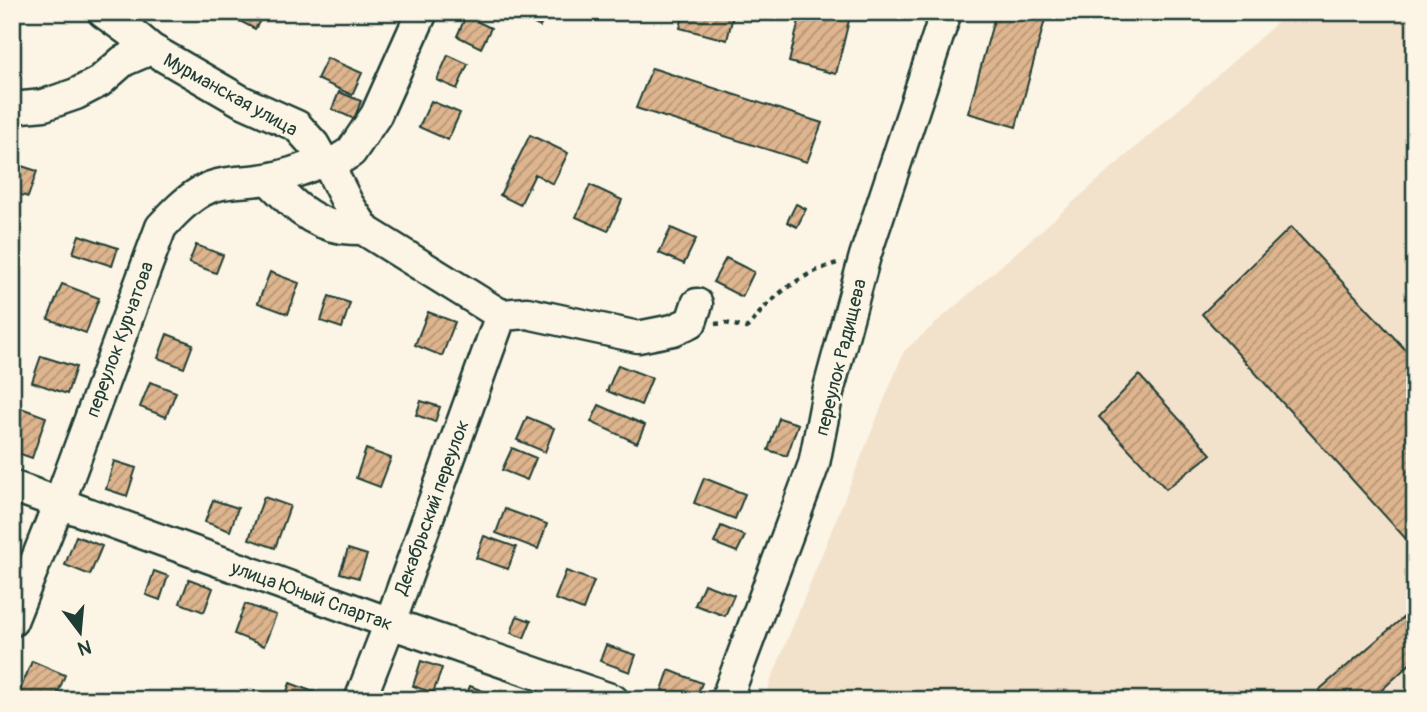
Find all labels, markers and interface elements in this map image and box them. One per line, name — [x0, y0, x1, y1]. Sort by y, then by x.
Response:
street label: Мурманская улица — [159, 48, 302, 142]
street label: переулок Курчатова — [81, 258, 159, 420]
street label: переулок Радищева — [810, 276, 872, 438]
street label: Декабрьский переулок — [389, 417, 475, 599]
street label: улица Юный Спартак — [227, 555, 396, 636]
north arrow — [46, 596, 116, 666]
text: N — [75, 634, 94, 661]

